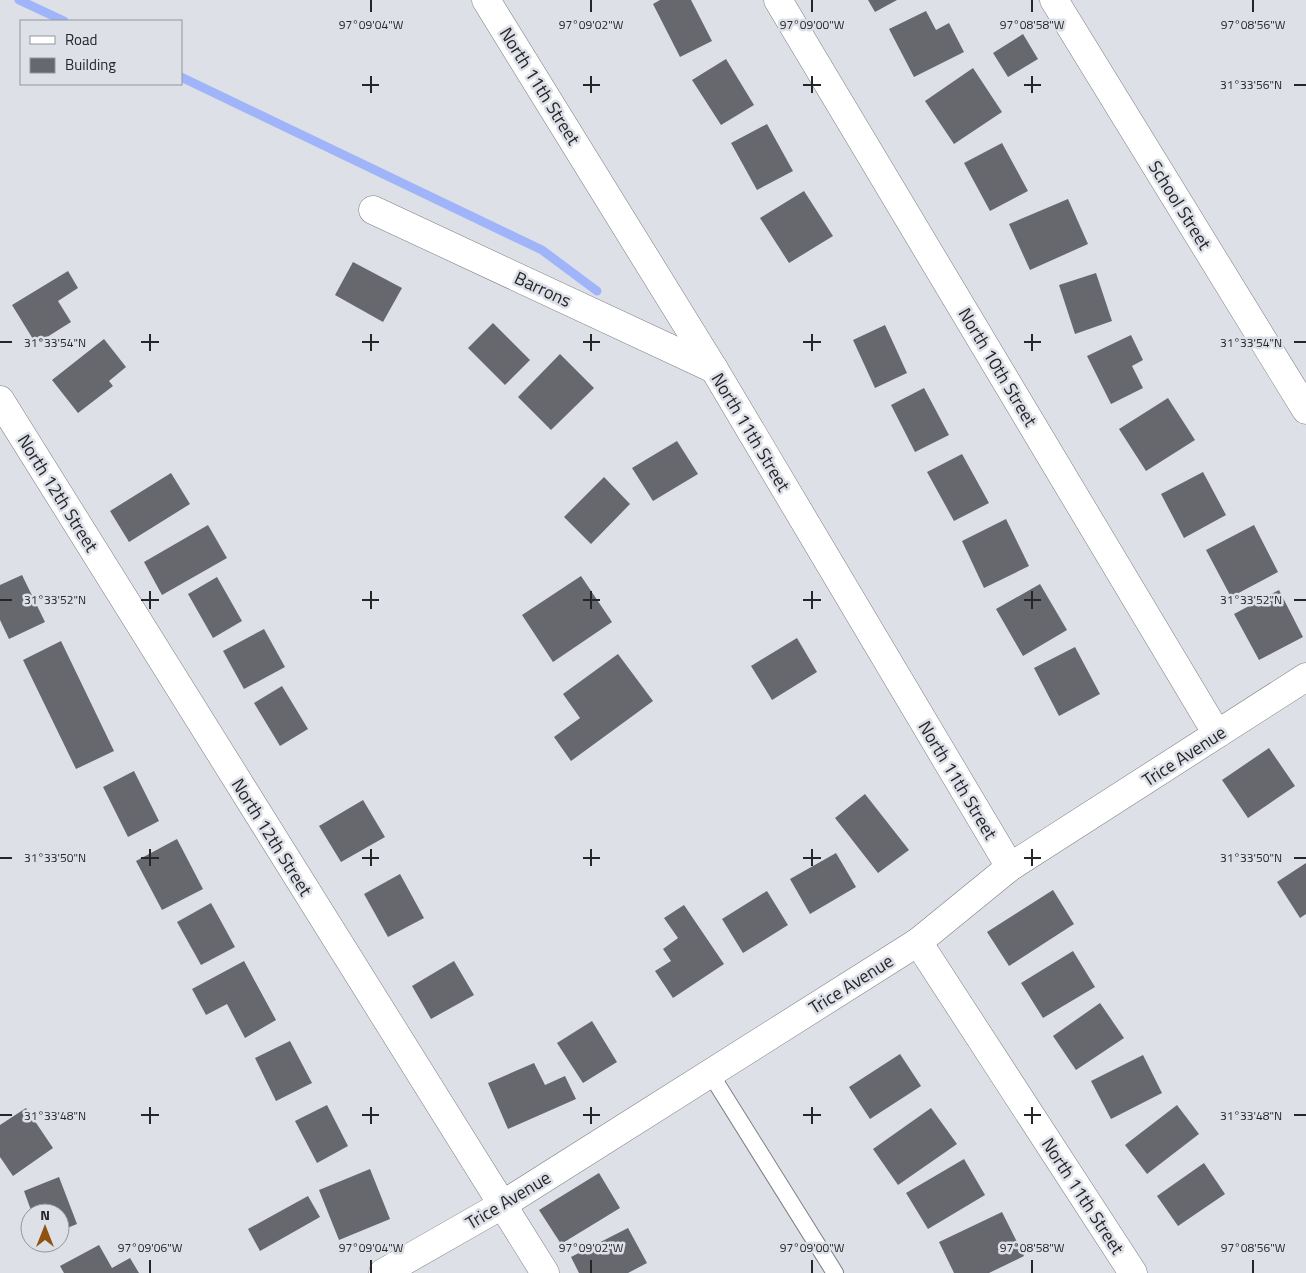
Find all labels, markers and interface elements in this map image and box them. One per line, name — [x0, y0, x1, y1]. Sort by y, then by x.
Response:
text: 97°09'04"W — [339, 15, 404, 34]
text: 97°09'02"W — [559, 15, 624, 34]
text: 97°09'00"W — [780, 15, 845, 34]
text: 97°08'58"W — [1000, 15, 1065, 34]
text: 97°08'56"W — [1221, 15, 1286, 34]
legend — [20, 20, 182, 85]
street label: North 11th Street — [493, 22, 587, 151]
text: Road — [65, 28, 97, 51]
text: Building — [65, 53, 116, 76]
text: 31°33'56"N — [1220, 75, 1282, 94]
street label: School Street — [1142, 155, 1219, 255]
street label: Barrons — [510, 264, 576, 314]
street label: North 10th Street — [952, 303, 1044, 432]
text: 31°33'54"N — [24, 333, 86, 352]
text: 31°33'54"N — [1220, 333, 1282, 352]
street label: North 11th Street — [705, 368, 797, 497]
street label: North 12th Street — [11, 429, 105, 558]
text: 31°33'52"N — [24, 590, 86, 609]
text: 31°33'52"N — [1220, 590, 1282, 609]
street label: North 11th Street — [912, 716, 1004, 845]
street label: Trice Avenue — [1137, 719, 1231, 793]
street label: North 12th Street — [225, 773, 319, 902]
text: 31°33'50"N — [24, 848, 86, 867]
text: 31°33'50"N — [1220, 848, 1282, 867]
street label: Trice Avenue — [803, 947, 899, 1021]
text: 31°33'48"N — [24, 1106, 86, 1125]
text: 31°33'48"N — [1220, 1106, 1282, 1125]
street label: North 11th Street — [1035, 1132, 1131, 1260]
street label: Trice Avenue — [460, 1164, 556, 1236]
north arrow — [20, 1203, 70, 1253]
text: N — [40, 1204, 50, 1225]
text: 97°09'06"W — [118, 1238, 183, 1257]
text: 97°09'04"W — [339, 1238, 404, 1257]
text: 97°09'02"W — [559, 1238, 624, 1257]
text: 97°09'00"W — [780, 1238, 845, 1257]
text: 97°08'58"W — [1000, 1238, 1065, 1257]
text: 97°08'56"W — [1221, 1238, 1286, 1257]

